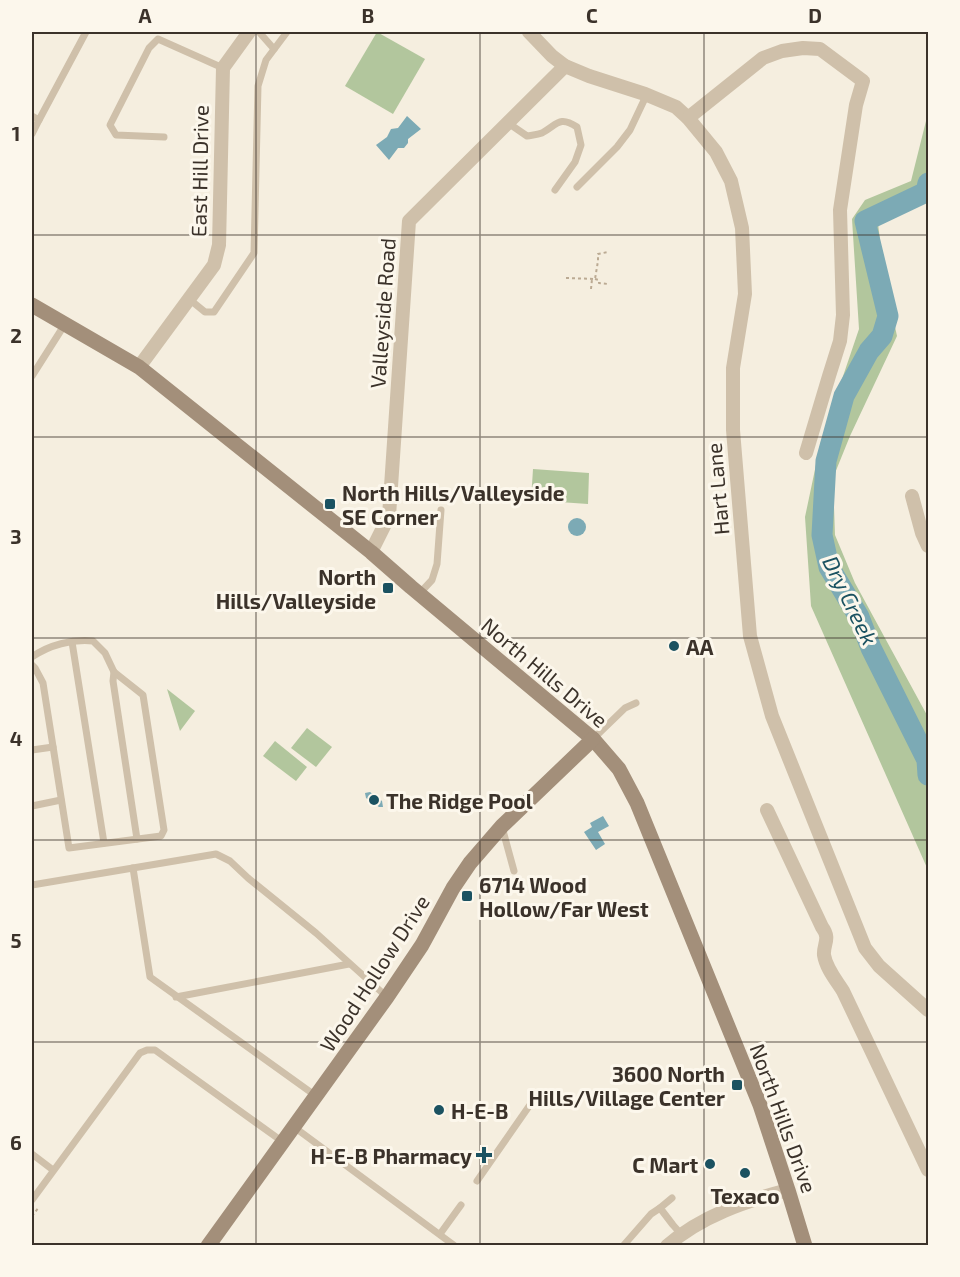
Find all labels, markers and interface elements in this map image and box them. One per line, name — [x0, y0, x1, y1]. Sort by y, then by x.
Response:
text: A — [138, 3, 152, 27]
text: B — [362, 3, 374, 27]
text: C — [586, 3, 598, 27]
text: D — [808, 3, 822, 27]
street label: East Hill Drive — [185, 105, 213, 237]
text: 1 — [12, 121, 20, 145]
street label: Valleyside Road — [364, 237, 400, 389]
text: 2 — [10, 323, 22, 347]
street label: Hart Lane — [701, 442, 733, 536]
place label: North Hills/Valleyside SE Corner — [342, 480, 565, 529]
marker: North Hills/Valleyside SE Corner — [323, 497, 337, 511]
text: 3 — [10, 524, 22, 548]
water label: Dry Creek — [817, 551, 884, 649]
place label: North Hills/Valleyside — [216, 564, 376, 614]
marker: North Hills/Valleyside — [381, 581, 395, 595]
street label: North Hills Drive — [477, 612, 613, 732]
place label: AA — [686, 634, 714, 659]
marker: AA — [667, 639, 681, 653]
text: 4 — [10, 726, 23, 750]
place label: The Ridge Pool — [386, 788, 533, 813]
marker: The Ridge Pool — [367, 793, 381, 807]
place label: 6714 Wood Hollow/Far West — [479, 872, 649, 921]
marker: 6714 Wood Hollow/Far West — [460, 889, 474, 903]
street label: Wood Hollow Drive — [314, 890, 434, 1056]
text: 5 — [10, 928, 22, 952]
street label: North Hills Drive — [745, 1040, 823, 1196]
place label: 3600 North Hills/Village Center — [529, 1061, 725, 1110]
marker: 3600 North Hills/Village Center — [730, 1078, 744, 1092]
place label: H-E-B — [451, 1098, 508, 1123]
marker: H-E-B — [432, 1103, 446, 1117]
text: 6 — [10, 1130, 22, 1154]
place label: H-E-B Pharmacy — [310, 1143, 472, 1169]
marker: H-E-B Pharmacy — [477, 1148, 491, 1162]
place label: C Mart — [632, 1152, 698, 1177]
marker: C Mart — [703, 1157, 717, 1171]
marker: Texaco — [738, 1166, 752, 1180]
place label: Texaco — [710, 1183, 780, 1208]

